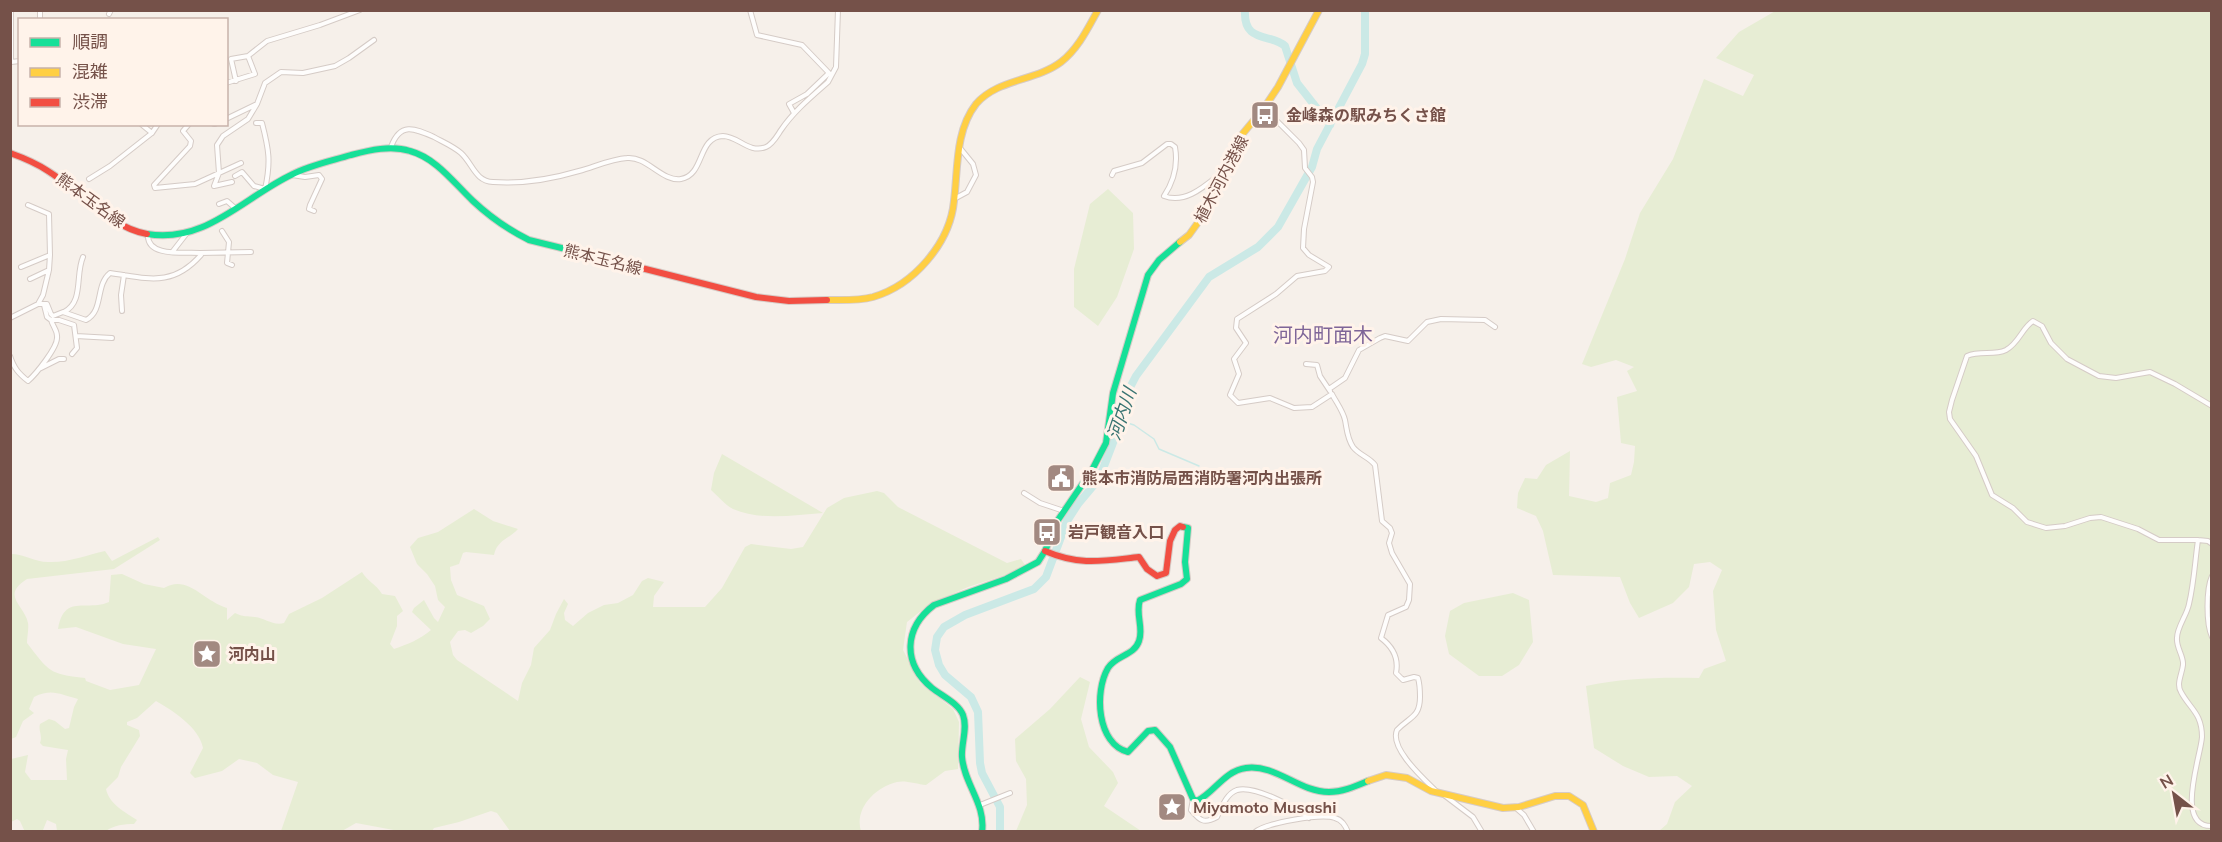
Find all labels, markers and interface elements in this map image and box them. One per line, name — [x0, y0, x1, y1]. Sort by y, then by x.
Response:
legend — [18, 18, 228, 126]
text: 順調 — [72, 30, 108, 53]
text: 混雑 — [72, 60, 108, 83]
text: 渋滞 — [72, 90, 108, 113]
bus stop icon: 金峰森の駅みちくさ館 — [1249, 99, 1281, 131]
place label: 金峰森の駅みちくさ館 — [1286, 105, 1446, 125]
street label: 植木河内港線 — [1190, 132, 1252, 226]
street label: 熊本玉名線 — [53, 168, 129, 232]
street label: 熊本玉名線 — [562, 240, 644, 278]
district label: 河内町面木 — [1273, 322, 1373, 347]
water label: 河内川 — [1102, 383, 1142, 443]
public building icon: 熊本市消防局西消防署河内出張所 — [1045, 462, 1077, 494]
place label: 熊本市消防局西消防署河内出張所 — [1082, 468, 1322, 488]
bus stop icon: 岩戸観音入口 — [1031, 516, 1063, 548]
place label: 岩戸観音入口 — [1068, 522, 1164, 542]
place icon: 河内山 — [191, 638, 223, 670]
place label: 河内山 — [228, 644, 276, 664]
north arrow — [2144, 764, 2204, 824]
text: N — [2156, 769, 2177, 793]
place icon: Miyamoto Musashi — [1156, 791, 1188, 823]
place label: Miyamoto Musashi — [1193, 797, 1336, 817]

